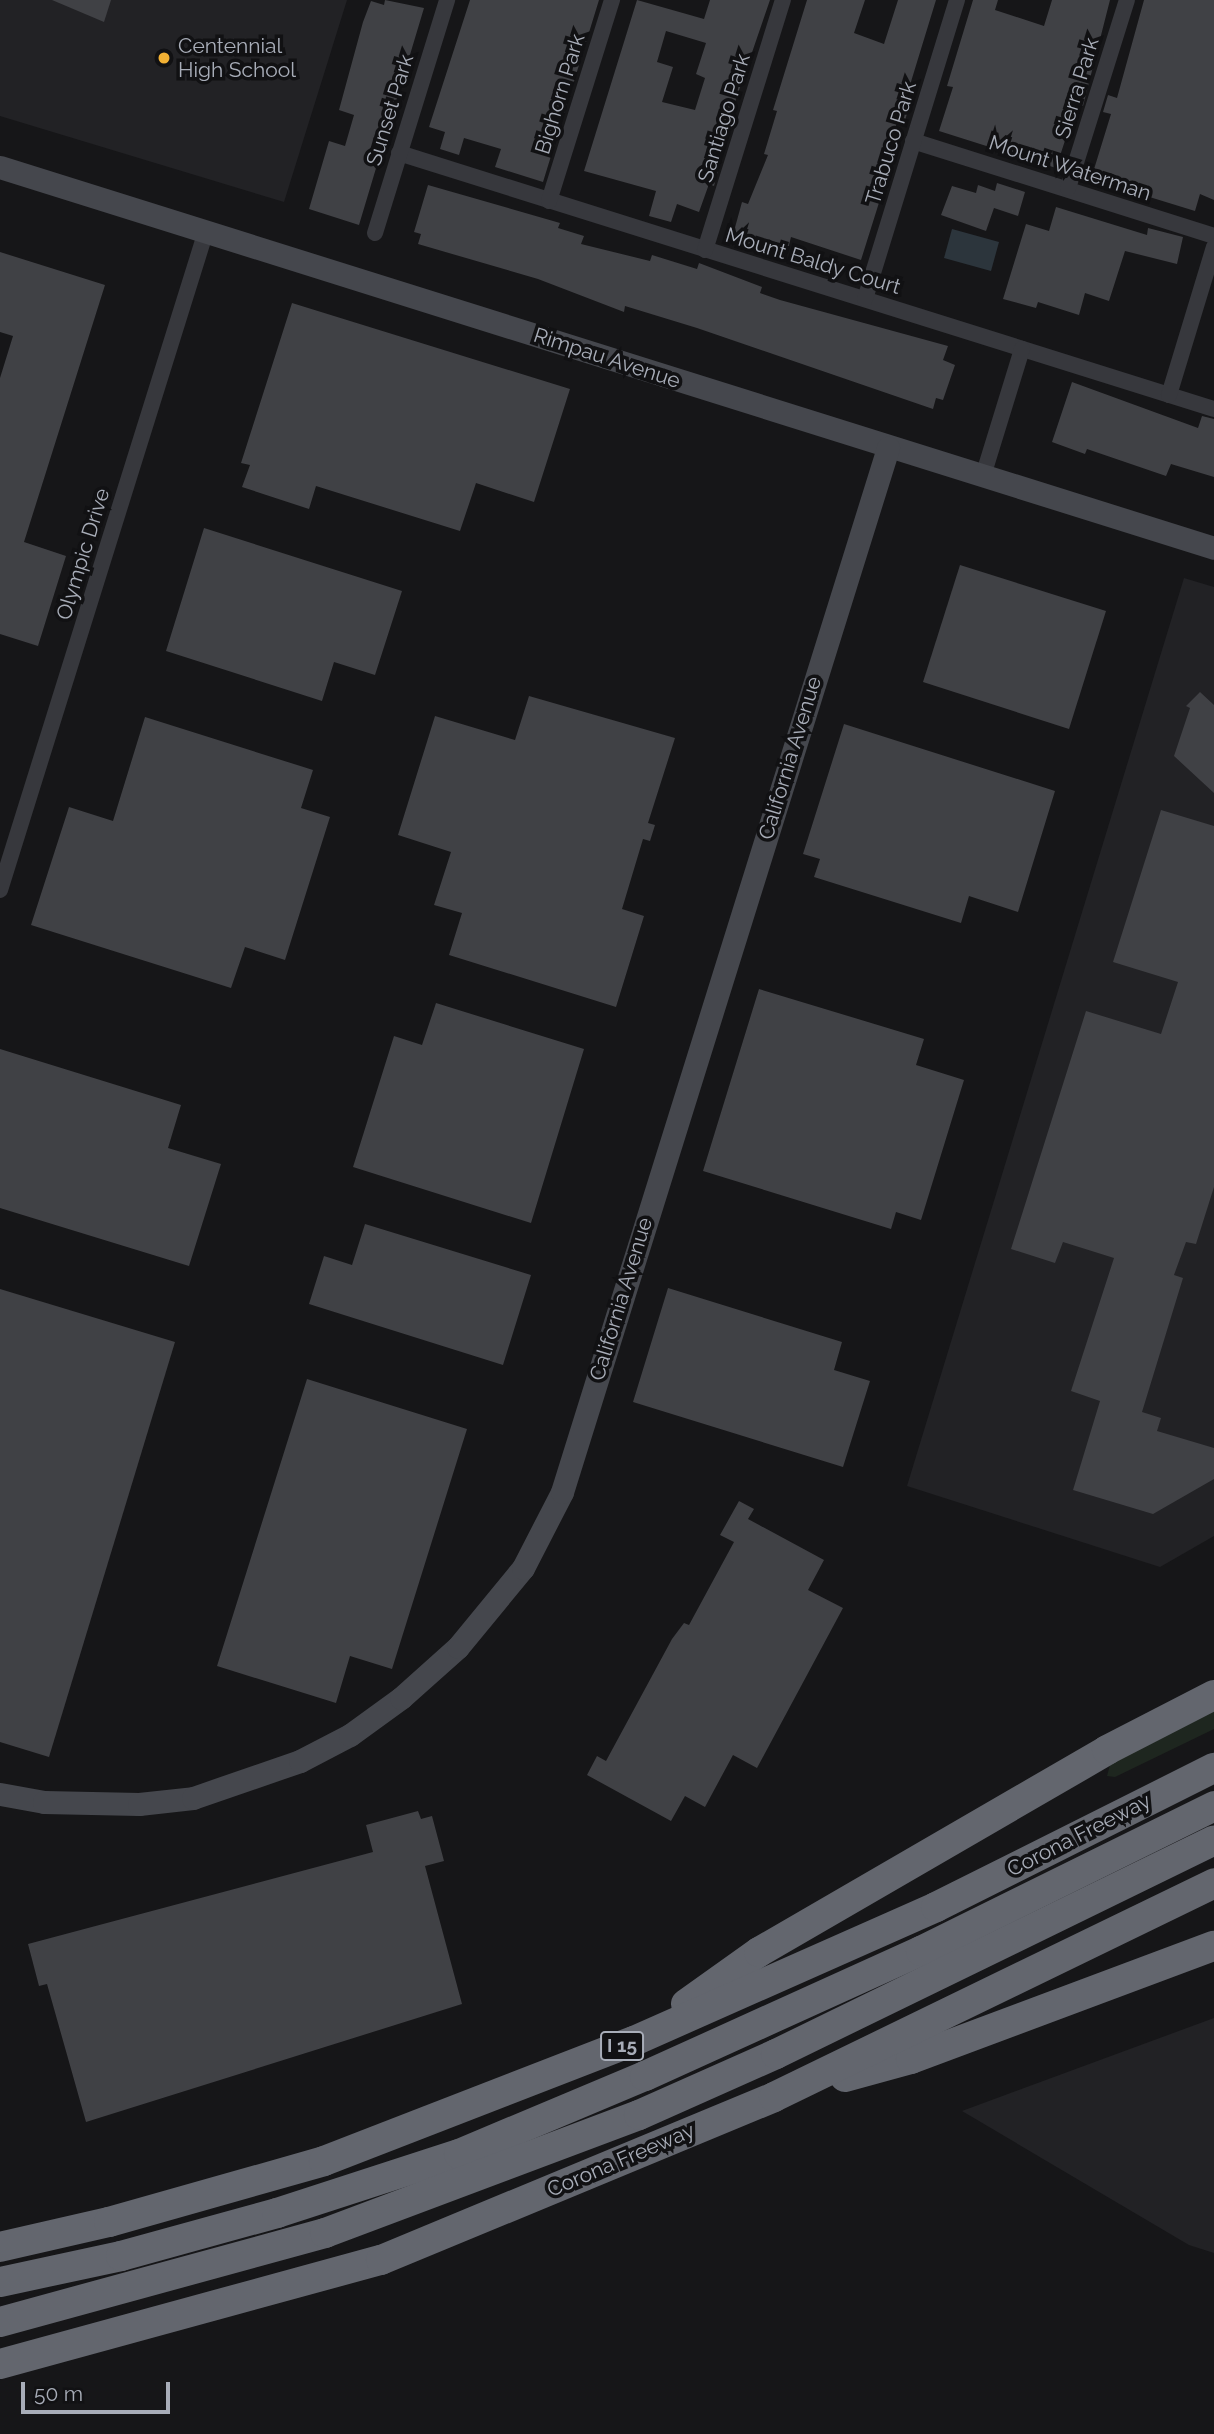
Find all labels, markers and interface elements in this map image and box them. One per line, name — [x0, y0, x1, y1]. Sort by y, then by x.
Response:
street label: Bighorn Park — [530, 31, 590, 157]
place label: Centennial High School — [178, 33, 296, 83]
street label: Sierra Park — [1050, 35, 1104, 141]
marker: Centennial High School — [156, 50, 172, 66]
street label: Sunset Park — [361, 51, 419, 169]
street label: Santiago Park — [692, 51, 756, 185]
street label: Trabuco Park — [860, 78, 922, 208]
street label: Mount Waterman — [986, 130, 1154, 206]
street label: Mount Baldy Court — [722, 222, 904, 300]
street label: Rimpau Avenue — [530, 322, 684, 394]
street label: Olympic Drive — [51, 485, 115, 623]
street label: California Avenue — [753, 673, 827, 843]
street label: California Avenue — [584, 1214, 658, 1384]
street label: Corona Freeway — [1003, 1788, 1155, 1882]
road number: I 15 — [599, 2030, 645, 2062]
street label: Corona Freeway — [543, 2118, 699, 2202]
scale bar — [24, 2368, 173, 2412]
text: 50 m — [34, 2381, 83, 2406]

